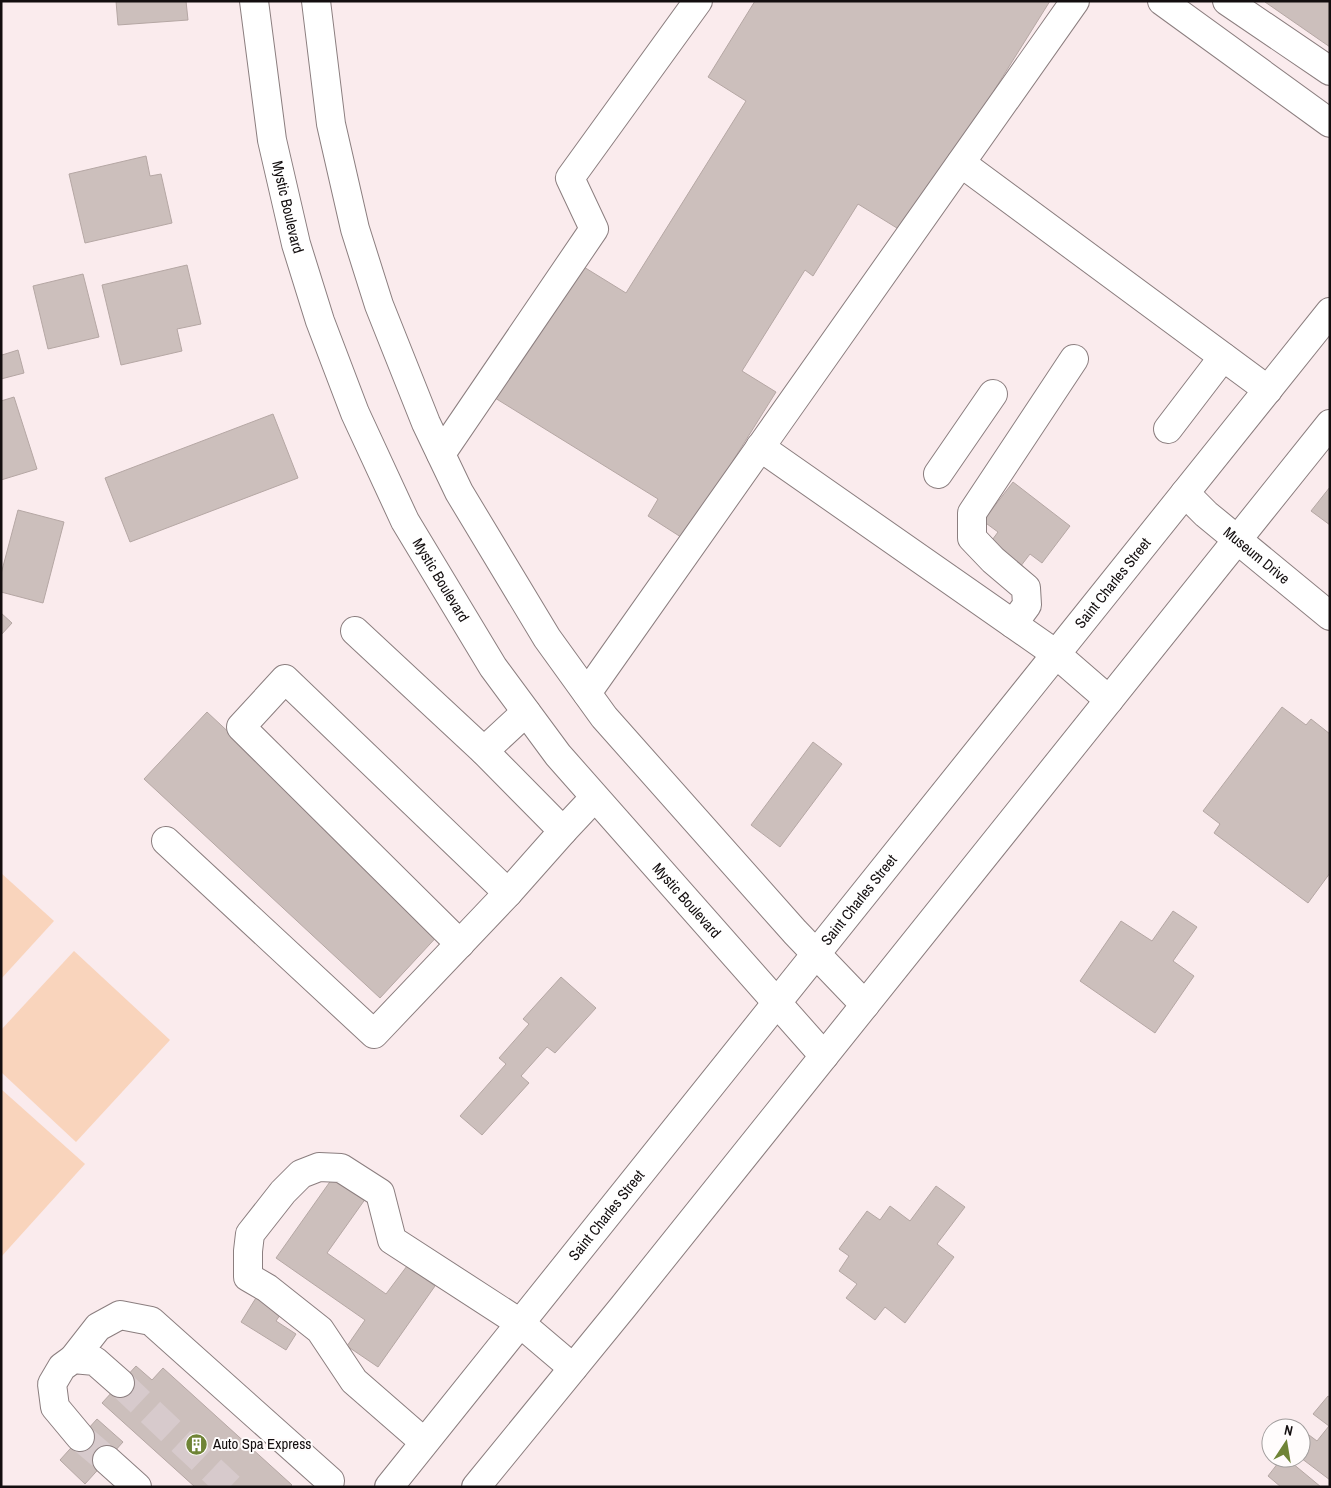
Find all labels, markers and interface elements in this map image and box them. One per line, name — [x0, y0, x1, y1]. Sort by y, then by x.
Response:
street label: Mystic Boulevard — [267, 159, 309, 256]
street label: Museum Drive — [1219, 522, 1294, 589]
street label: Saint Charles Street — [1070, 533, 1156, 633]
street label: Mystic Boulevard — [408, 534, 474, 626]
street label: Saint Charles Street — [816, 849, 902, 950]
street label: Mystic Boulevard — [648, 858, 726, 942]
street label: Saint Charles Street — [563, 1165, 649, 1265]
north arrow — [1261, 1418, 1311, 1468]
text: N — [1283, 1421, 1295, 1440]
building icon: Auto Spa Express — [185, 1432, 209, 1456]
place label: Auto Spa Express — [212, 1433, 311, 1454]

